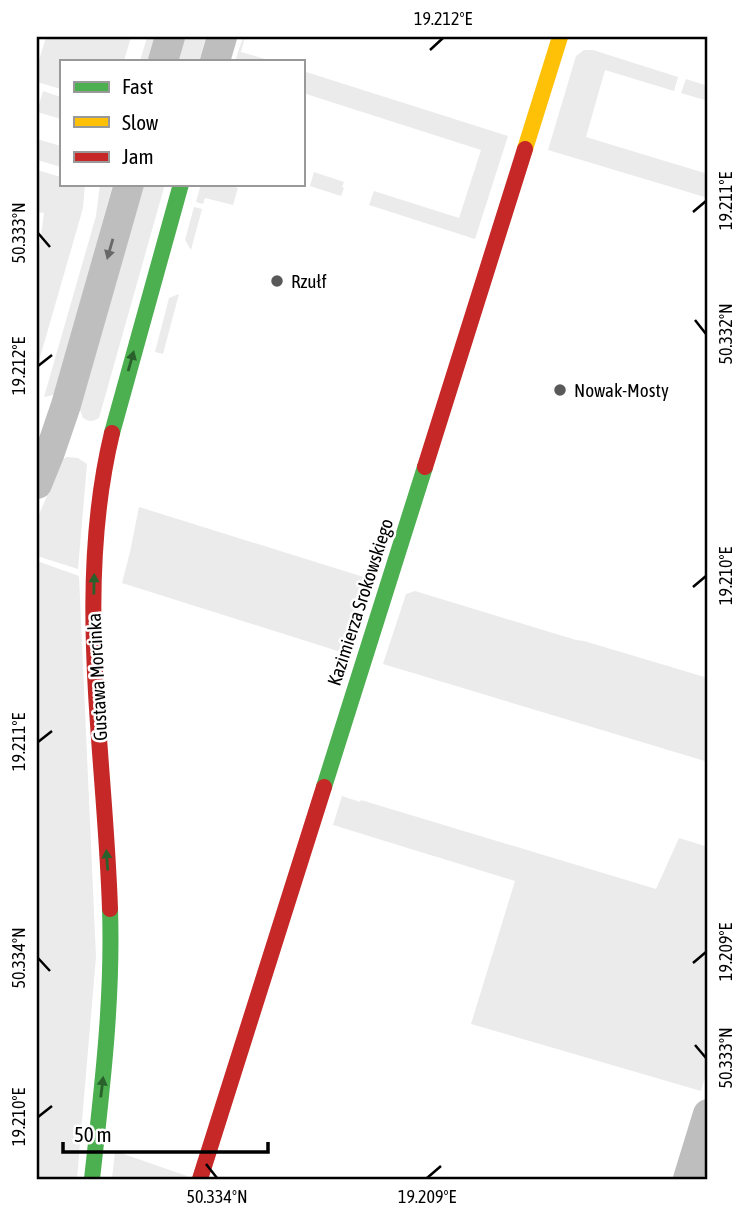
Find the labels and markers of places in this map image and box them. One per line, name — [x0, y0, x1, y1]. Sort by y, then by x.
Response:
place label: Rzułf — [291, 270, 327, 292]
marker: Rzułf — [269, 273, 285, 289]
place label: Nowak-Mosty — [574, 379, 669, 401]
marker: Nowak-Mosty — [552, 382, 568, 398]

